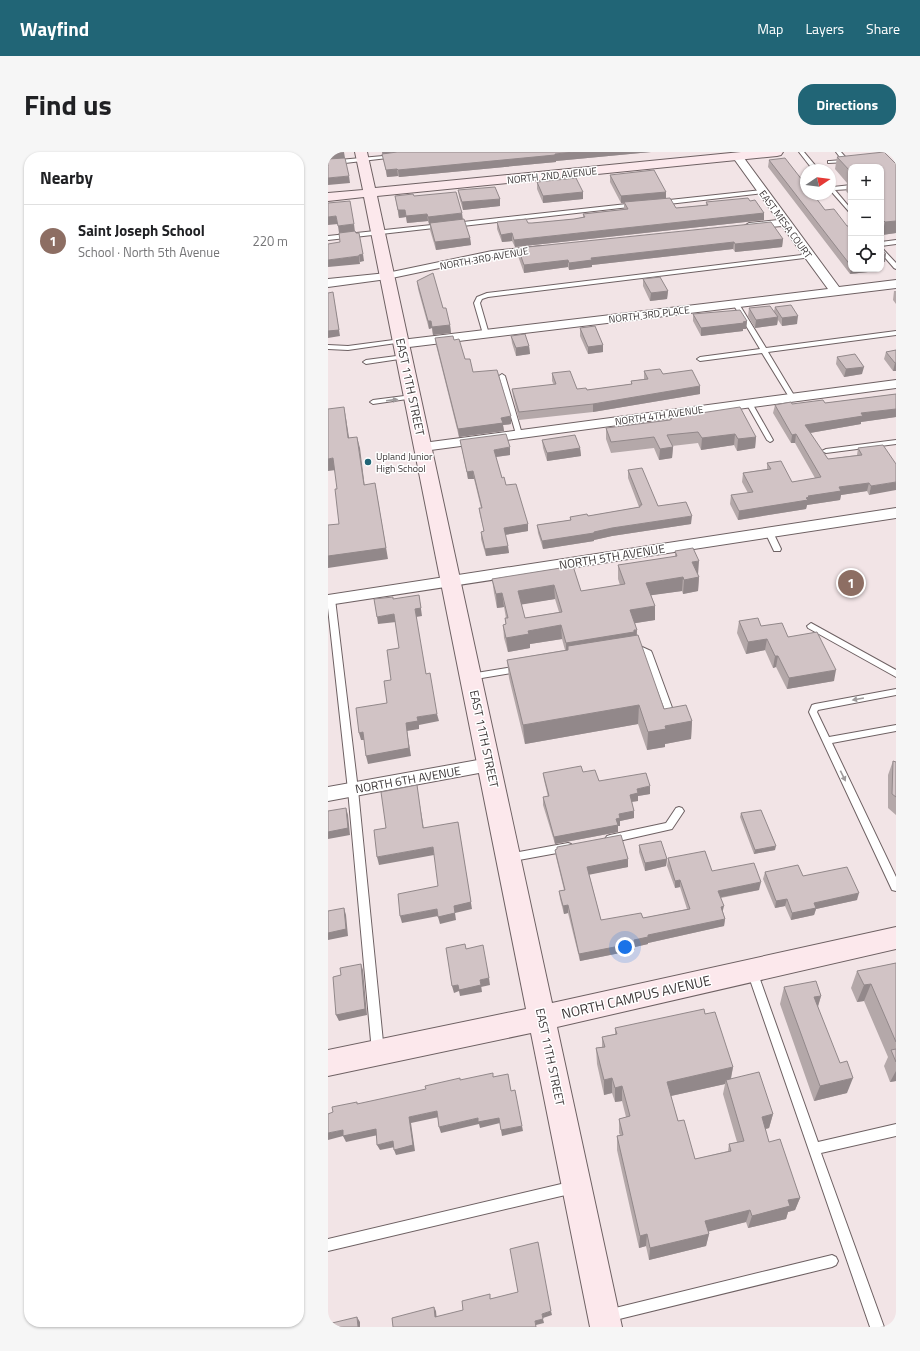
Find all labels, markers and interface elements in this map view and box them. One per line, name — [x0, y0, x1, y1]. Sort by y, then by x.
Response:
text: Wayfind — [20, 14, 89, 43]
text: Map — [757, 18, 783, 39]
text: Layers — [805, 18, 844, 39]
text: Share — [866, 18, 900, 39]
text: Find us — [24, 83, 112, 126]
button: Directions — [798, 84, 896, 125]
street label: NORTH 2ND AVENUE — [506, 163, 598, 188]
north arrow — [800, 164, 836, 200]
map controls — [848, 164, 884, 272]
button: + — [848, 164, 884, 200]
text: Nearby — [40, 165, 93, 191]
street label: EAST MESA COURT — [756, 187, 816, 262]
button: − — [848, 200, 884, 236]
text: Saint Joseph School — [78, 219, 205, 242]
text: 1 — [49, 231, 57, 251]
text: 220 m — [252, 231, 288, 251]
button: locate — [848, 236, 884, 272]
text: School · North 5th Avenue — [78, 242, 220, 262]
street label: NORTH 3RD AVENUE — [439, 243, 530, 274]
street label: NORTH 3RD PLACE — [608, 302, 691, 327]
street label: EAST 11TH STREET — [391, 336, 430, 438]
one-way arrow — [386, 397, 399, 403]
street label: NORTH 4TH AVENUE — [614, 402, 705, 429]
place label: Upland Junior High School — [376, 449, 433, 476]
marker: Upland Junior High School — [363, 457, 373, 467]
street label: NORTH 5TH AVENUE — [558, 539, 667, 574]
pin: 1 — [838, 568, 864, 598]
street label: EAST 11TH STREET — [465, 688, 504, 790]
one-way arrow — [851, 697, 864, 703]
street label: NORTH 6TH AVENUE — [354, 761, 463, 798]
one-way arrow — [840, 770, 846, 782]
your location — [615, 937, 635, 957]
street label: NORTH CAMPUS AVENUE — [559, 969, 713, 1024]
street label: EAST 11TH STREET — [531, 1006, 570, 1108]

